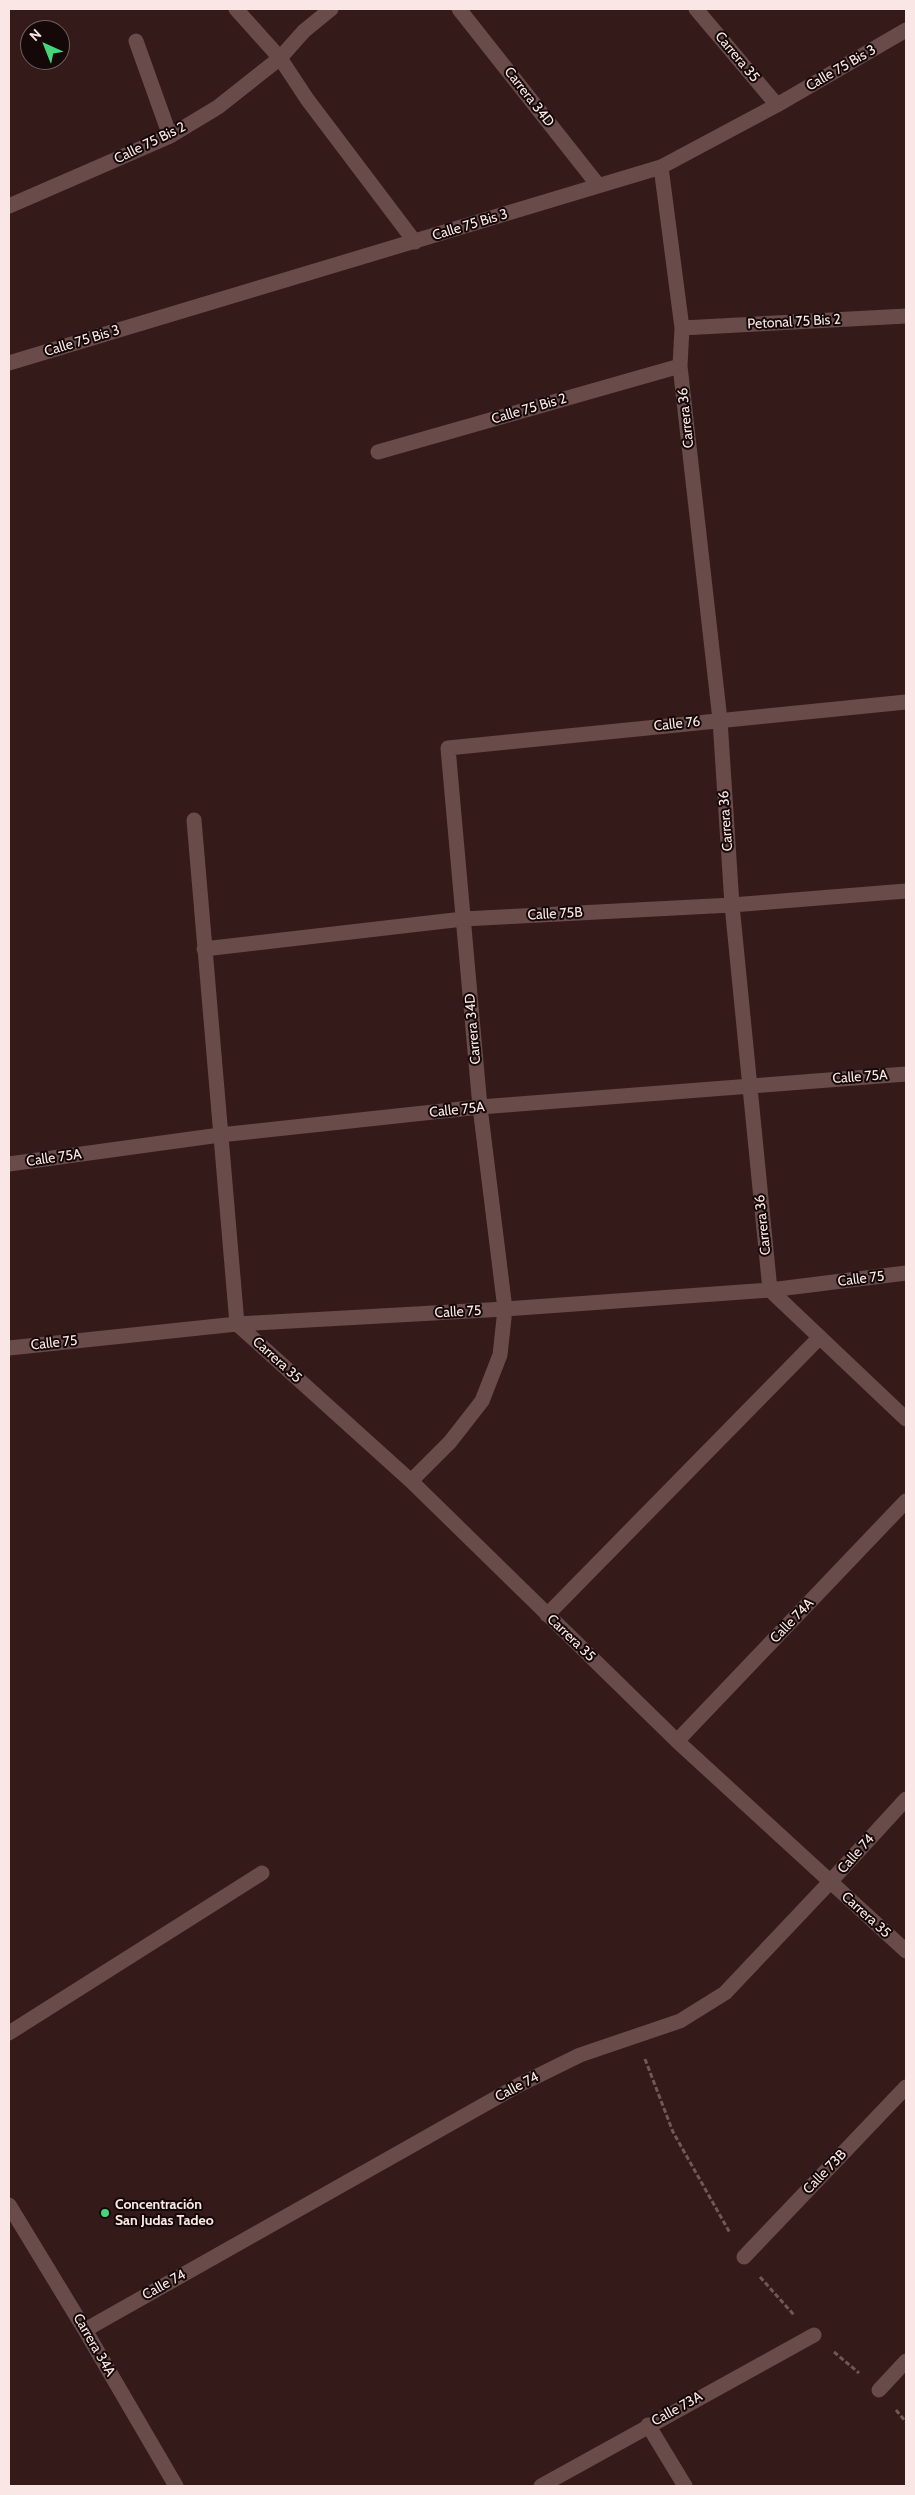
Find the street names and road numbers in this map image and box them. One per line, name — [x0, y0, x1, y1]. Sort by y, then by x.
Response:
street label: Carrera 35 — [711, 28, 763, 86]
street label: Calle 75 Bis 3 — [803, 41, 879, 95]
street label: Carrera 34D — [500, 64, 558, 130]
street label: Calle 75 Bis 2 — [111, 118, 189, 168]
street label: Calle 75 Bis 3 — [430, 206, 510, 244]
street label: Petonal 75 Bis 2 — [747, 311, 841, 333]
street label: Calle 75 Bis 3 — [42, 322, 122, 360]
street label: Carrera 36 — [674, 387, 698, 449]
street label: Calle 75 Bis 2 — [489, 390, 569, 428]
street label: Calle 76 — [653, 713, 701, 735]
street label: Carrera 36 — [715, 790, 737, 852]
street label: Calle 75B — [527, 904, 583, 924]
street label: Carrera 34D — [462, 993, 484, 1065]
street label: Calle 75A — [832, 1067, 888, 1087]
street label: Calle 75A — [429, 1099, 485, 1121]
street label: Calle 75A — [25, 1146, 83, 1170]
street label: Carrera 36 — [751, 1194, 775, 1256]
street label: Calle 75 — [837, 1268, 885, 1290]
street label: Calle 75 — [434, 1302, 482, 1322]
street label: Calle 75 — [30, 1332, 78, 1354]
street label: Carrera 35 — [249, 1334, 305, 1386]
street label: Calle 74A — [767, 1595, 817, 1647]
street label: Carrera 35 — [543, 1611, 599, 1665]
street label: Calle 74 — [834, 1831, 878, 1877]
street label: Carrera 35 — [838, 1889, 894, 1941]
street label: Calle 74 — [492, 2069, 542, 2105]
street label: Calle 73B — [800, 2146, 850, 2198]
street label: Calle 74 — [139, 2266, 189, 2304]
street label: Carrera 34A — [69, 2311, 119, 2379]
street label: Calle 73A — [649, 2388, 705, 2430]

